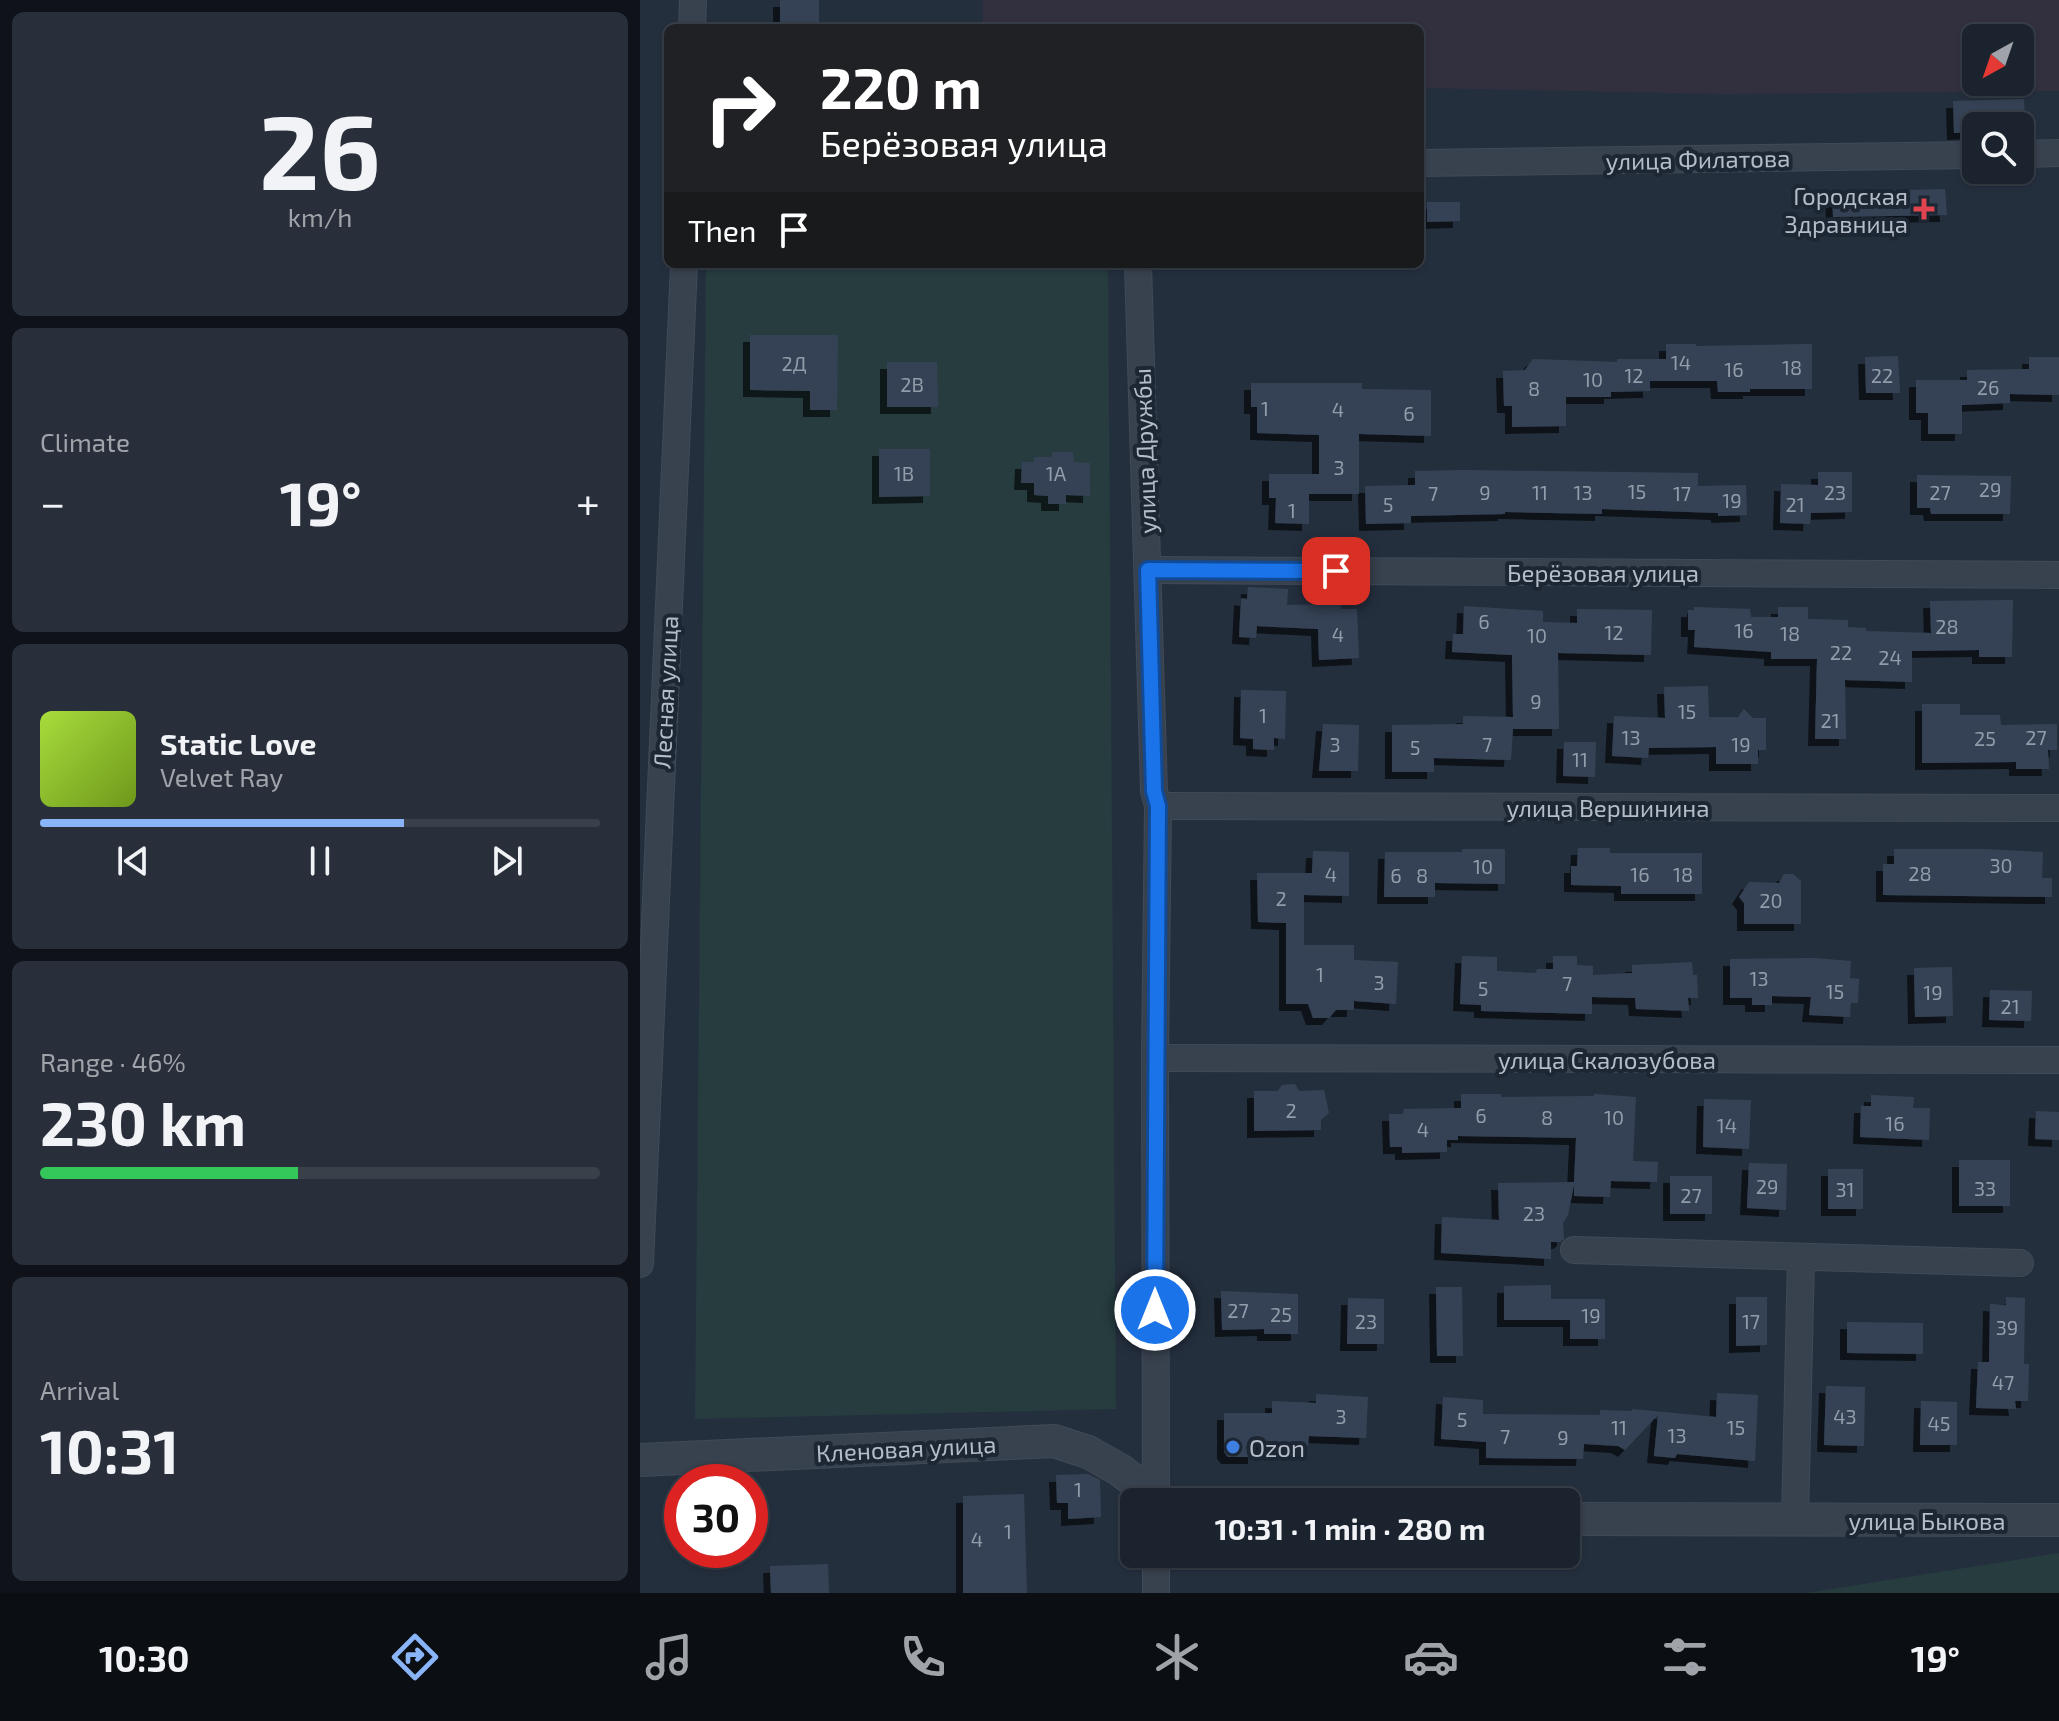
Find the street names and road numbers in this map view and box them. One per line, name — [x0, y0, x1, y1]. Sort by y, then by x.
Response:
street label: улица Филатова — [1605, 143, 1791, 176]
street label: улица Дружбы — [1127, 368, 1162, 534]
street label: Берёзовая улица — [1507, 558, 1699, 588]
street label: Лесная улица — [647, 615, 684, 769]
street label: улица Вершинина — [1507, 793, 1709, 823]
street label: улица Скалозубова — [1498, 1045, 1716, 1075]
street label: Кленовая улица — [815, 1429, 997, 1468]
street label: улица Быкова — [1848, 1506, 2006, 1536]

